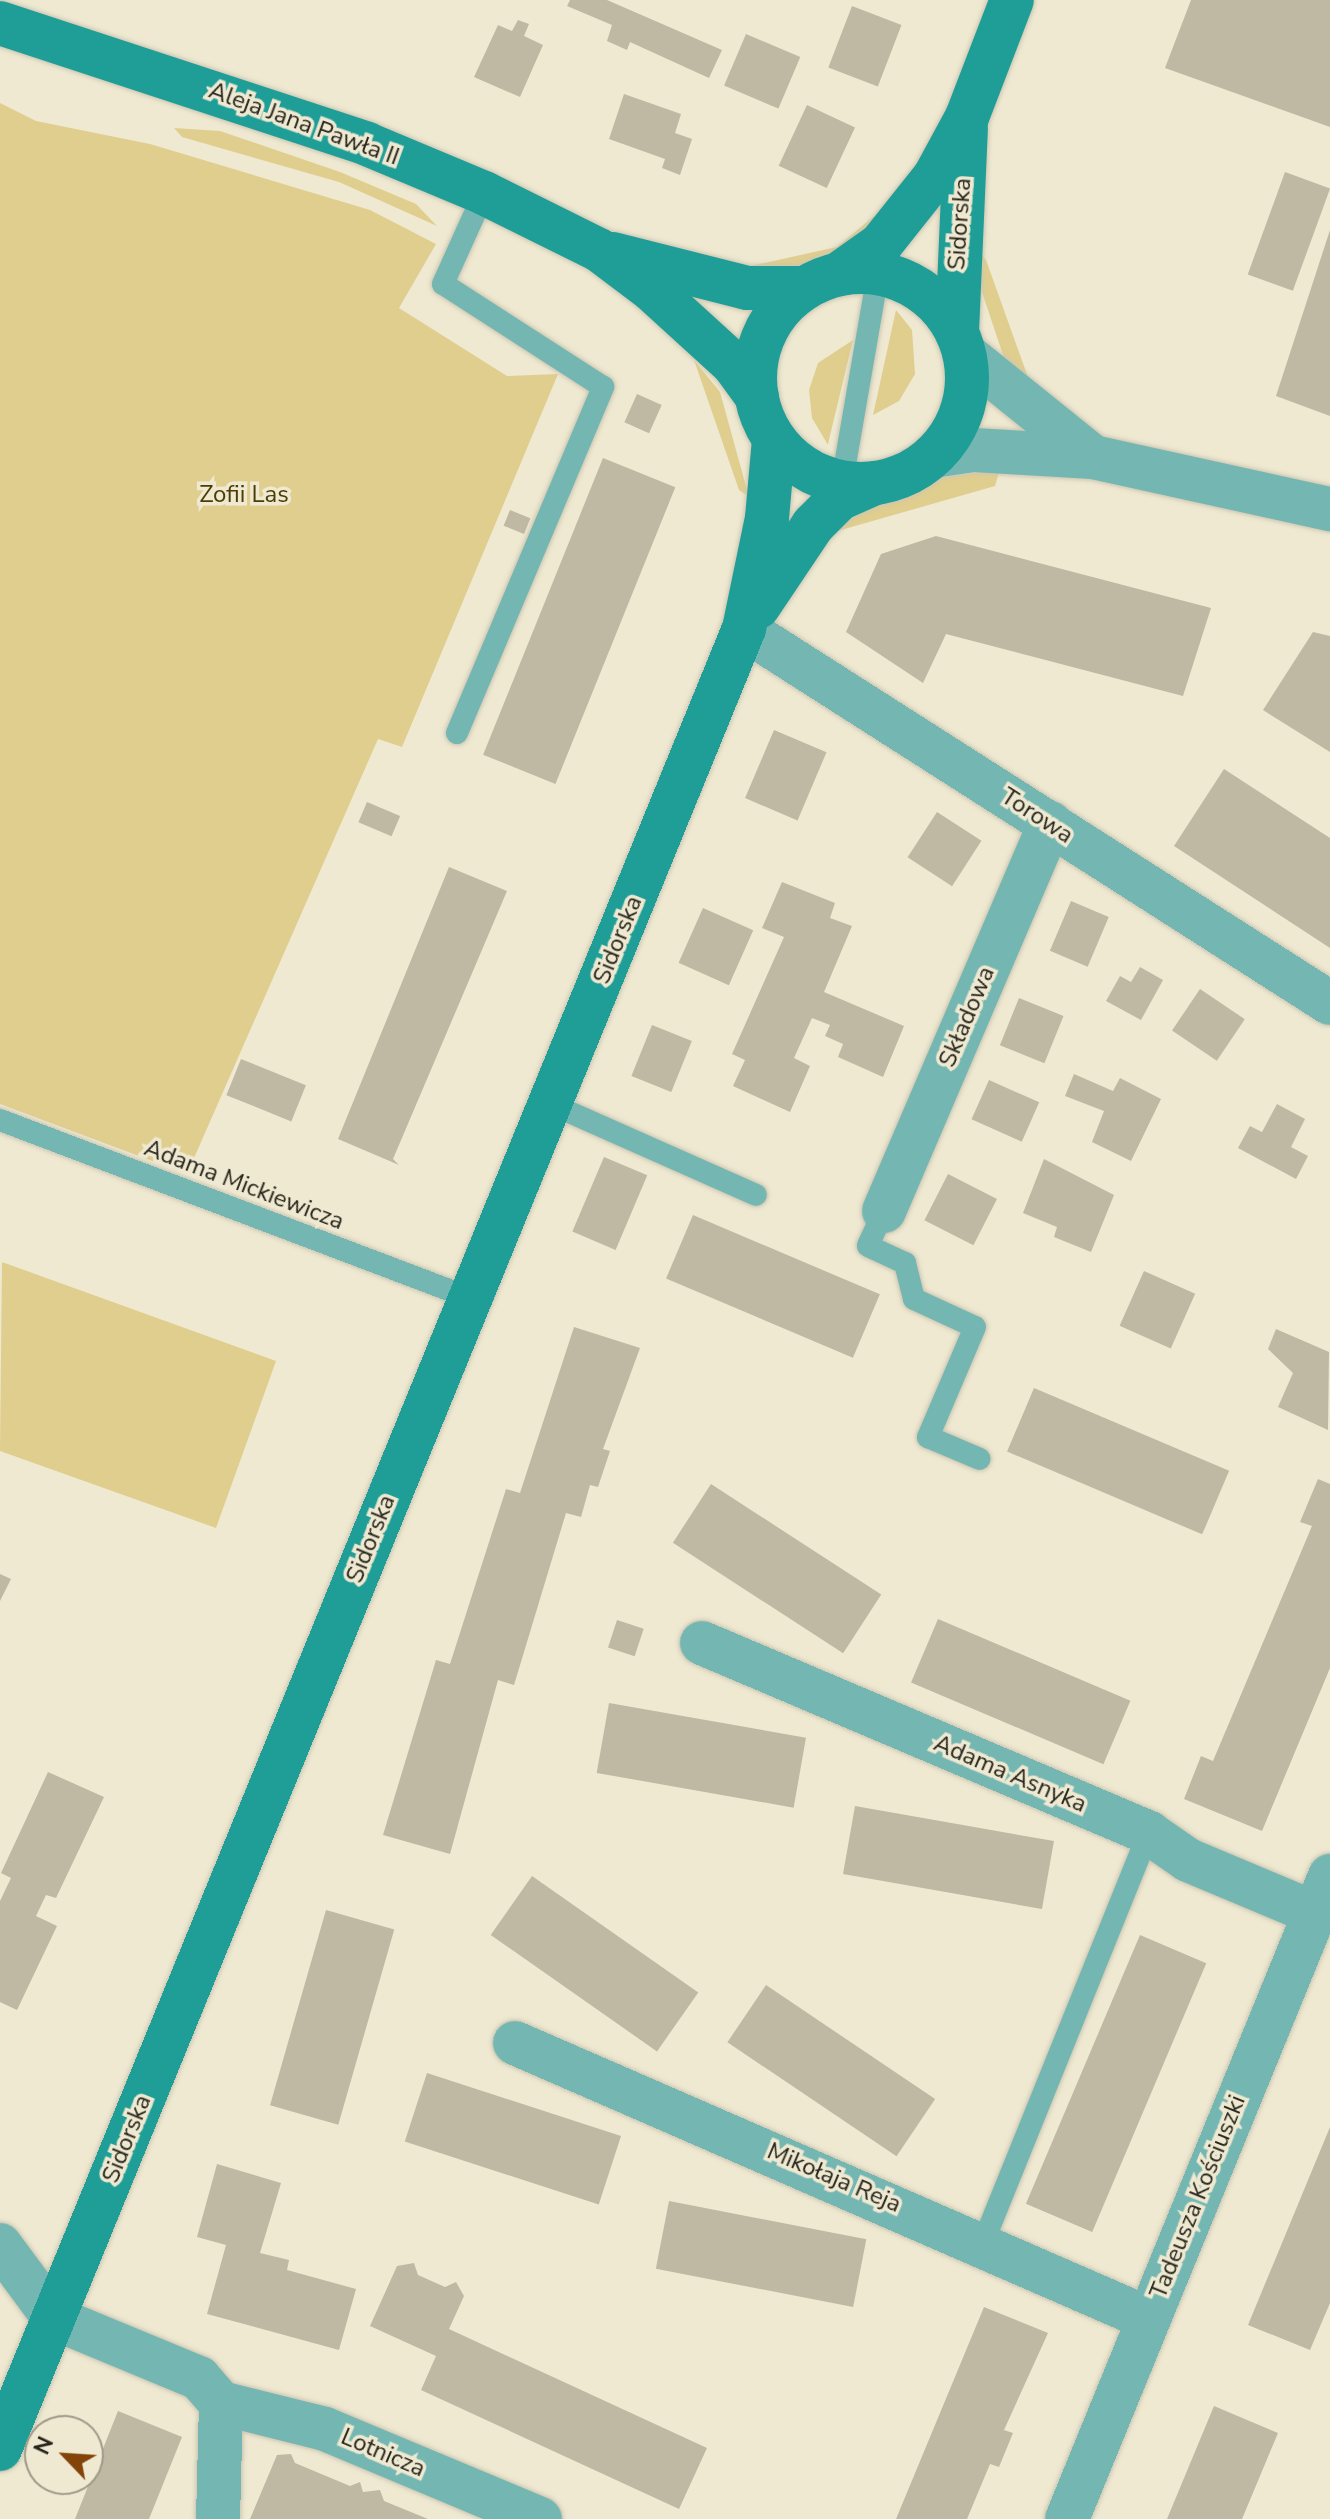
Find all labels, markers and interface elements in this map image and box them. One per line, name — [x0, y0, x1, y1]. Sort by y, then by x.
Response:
street label: Aleja Jana Pawła II — [205, 76, 403, 172]
street label: Sidorska — [942, 177, 978, 271]
park label: Zofii Las — [199, 481, 289, 509]
street label: Torowa — [996, 782, 1078, 850]
street label: Sidorska — [587, 892, 649, 988]
street label: Składowa — [933, 962, 1001, 1072]
street label: Adama Mickiewicza — [140, 1134, 348, 1236]
street label: Sidorska — [340, 1491, 402, 1587]
street label: Adama Asnyka — [929, 1729, 1091, 1819]
street label: Sidorska — [96, 2091, 158, 2187]
street label: Tadeusza Kościuszki — [1144, 2091, 1252, 2303]
street label: Mikołaja Reja — [763, 2137, 905, 2219]
north arrow — [24, 2415, 104, 2495]
street label: Lotnicza — [337, 2422, 429, 2484]
text: N — [27, 2432, 61, 2460]

